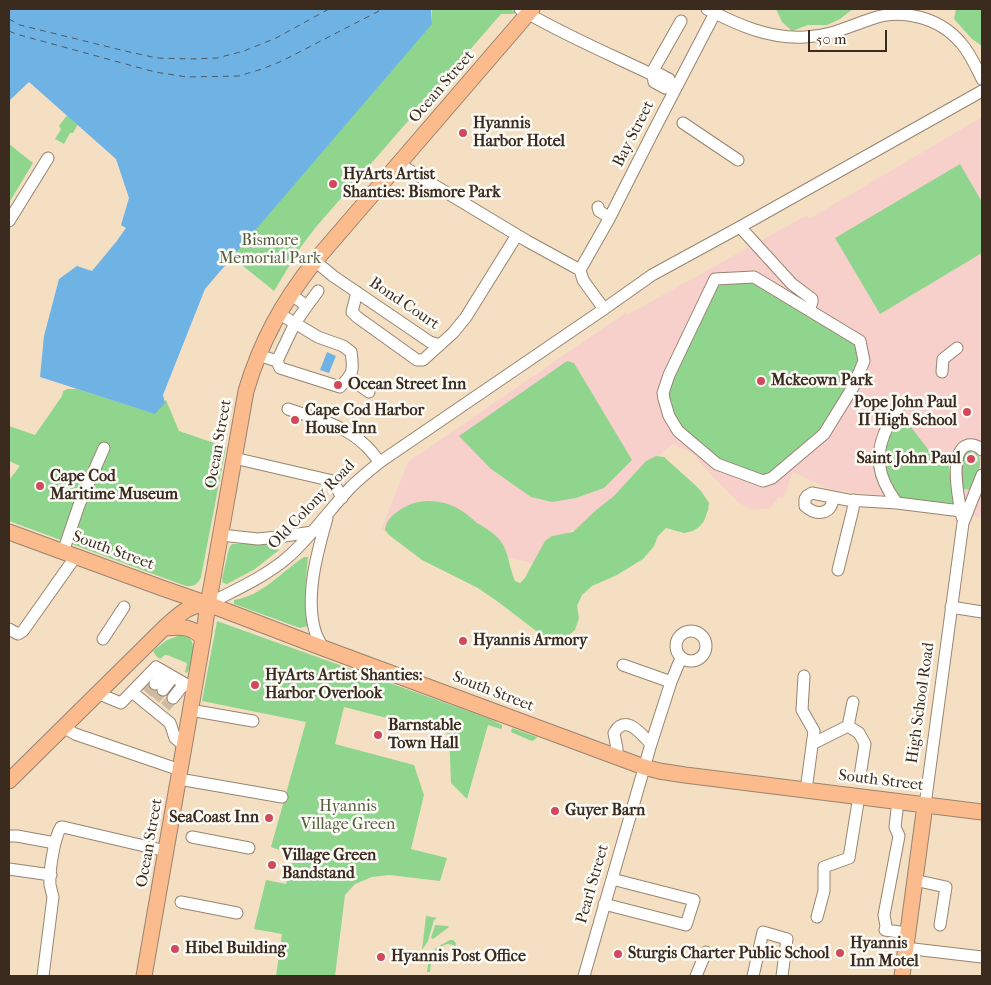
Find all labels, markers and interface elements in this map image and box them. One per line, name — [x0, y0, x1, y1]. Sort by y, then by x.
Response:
scale bar — [811, 20, 890, 52]
text: 50 m — [816, 30, 846, 48]
street label: Ocean Street — [405, 47, 479, 127]
street label: Bay Street — [609, 98, 659, 170]
place label: Hyannis Harbor Hotel — [473, 114, 565, 152]
marker: Hyannis Harbor Hotel — [457, 127, 469, 139]
place label: HyArts Artist Shanties: Bismore Park — [343, 165, 500, 203]
marker: HyArts Artist Shanties: Bismore Park — [327, 178, 339, 190]
park label: Bismore Memorial Park — [219, 231, 321, 269]
street label: Bond Court — [365, 274, 443, 334]
place label: Mckeown Park — [771, 371, 873, 391]
place label: Ocean Street Inn — [348, 375, 466, 395]
marker: Mckeown Park — [755, 375, 767, 387]
marker: Ocean Street Inn — [332, 379, 344, 391]
place label: Pope John Paul II High School — [854, 393, 957, 431]
street label: Ocean Street — [202, 398, 236, 490]
place label: Cape Cod Harbor House Inn — [305, 401, 424, 439]
marker: Pope John Paul II High School — [961, 406, 973, 418]
marker: Cape Cod Harbor House Inn — [289, 414, 301, 426]
place label: Saint John Paul — [857, 449, 961, 469]
marker: Saint John Paul — [965, 453, 977, 465]
street label: Old Colony Road — [265, 456, 359, 554]
place label: Cape Cod Maritime Museum — [50, 467, 178, 505]
marker: Cape Cod Maritime Museum — [34, 480, 46, 492]
street label: South Street — [70, 527, 156, 575]
place label: Hyannis Armory — [473, 631, 587, 651]
marker: Hyannis Armory — [457, 635, 469, 647]
street label: High School Road — [903, 641, 939, 765]
place label: HyArts Artist Shanties: Harbor Overlook — [265, 666, 422, 704]
street label: South Street — [450, 668, 536, 716]
marker: HyArts Artist Shanties: Harbor Overlook — [249, 679, 261, 691]
place label: Barnstable Town Hall — [388, 716, 461, 754]
marker: Barnstable Town Hall — [372, 729, 384, 741]
street label: South Street — [837, 766, 925, 796]
street label: Ocean Street — [133, 797, 167, 889]
park label: Hyannis Village Green — [301, 797, 395, 835]
place label: Guyer Barn — [565, 801, 645, 821]
marker: Guyer Barn — [549, 805, 561, 817]
place label: SeaCoast Inn — [169, 808, 259, 828]
marker: SeaCoast Inn — [263, 812, 275, 824]
street label: Pearl Street — [573, 842, 613, 926]
place label: Village Green Bandstand — [282, 846, 376, 884]
marker: Village Green Bandstand — [266, 859, 278, 871]
place label: Hyannis Inn Motel — [850, 934, 919, 972]
place label: Hibel Building — [185, 939, 286, 959]
marker: Hibel Building — [169, 943, 181, 955]
place label: Sturgis Charter Public School — [628, 944, 829, 964]
place label: Hyannis Post Office — [391, 947, 526, 967]
marker: Hyannis Inn Motel — [834, 947, 846, 959]
marker: Sturgis Charter Public School — [612, 948, 624, 960]
marker: Hyannis Post Office — [375, 951, 387, 963]

